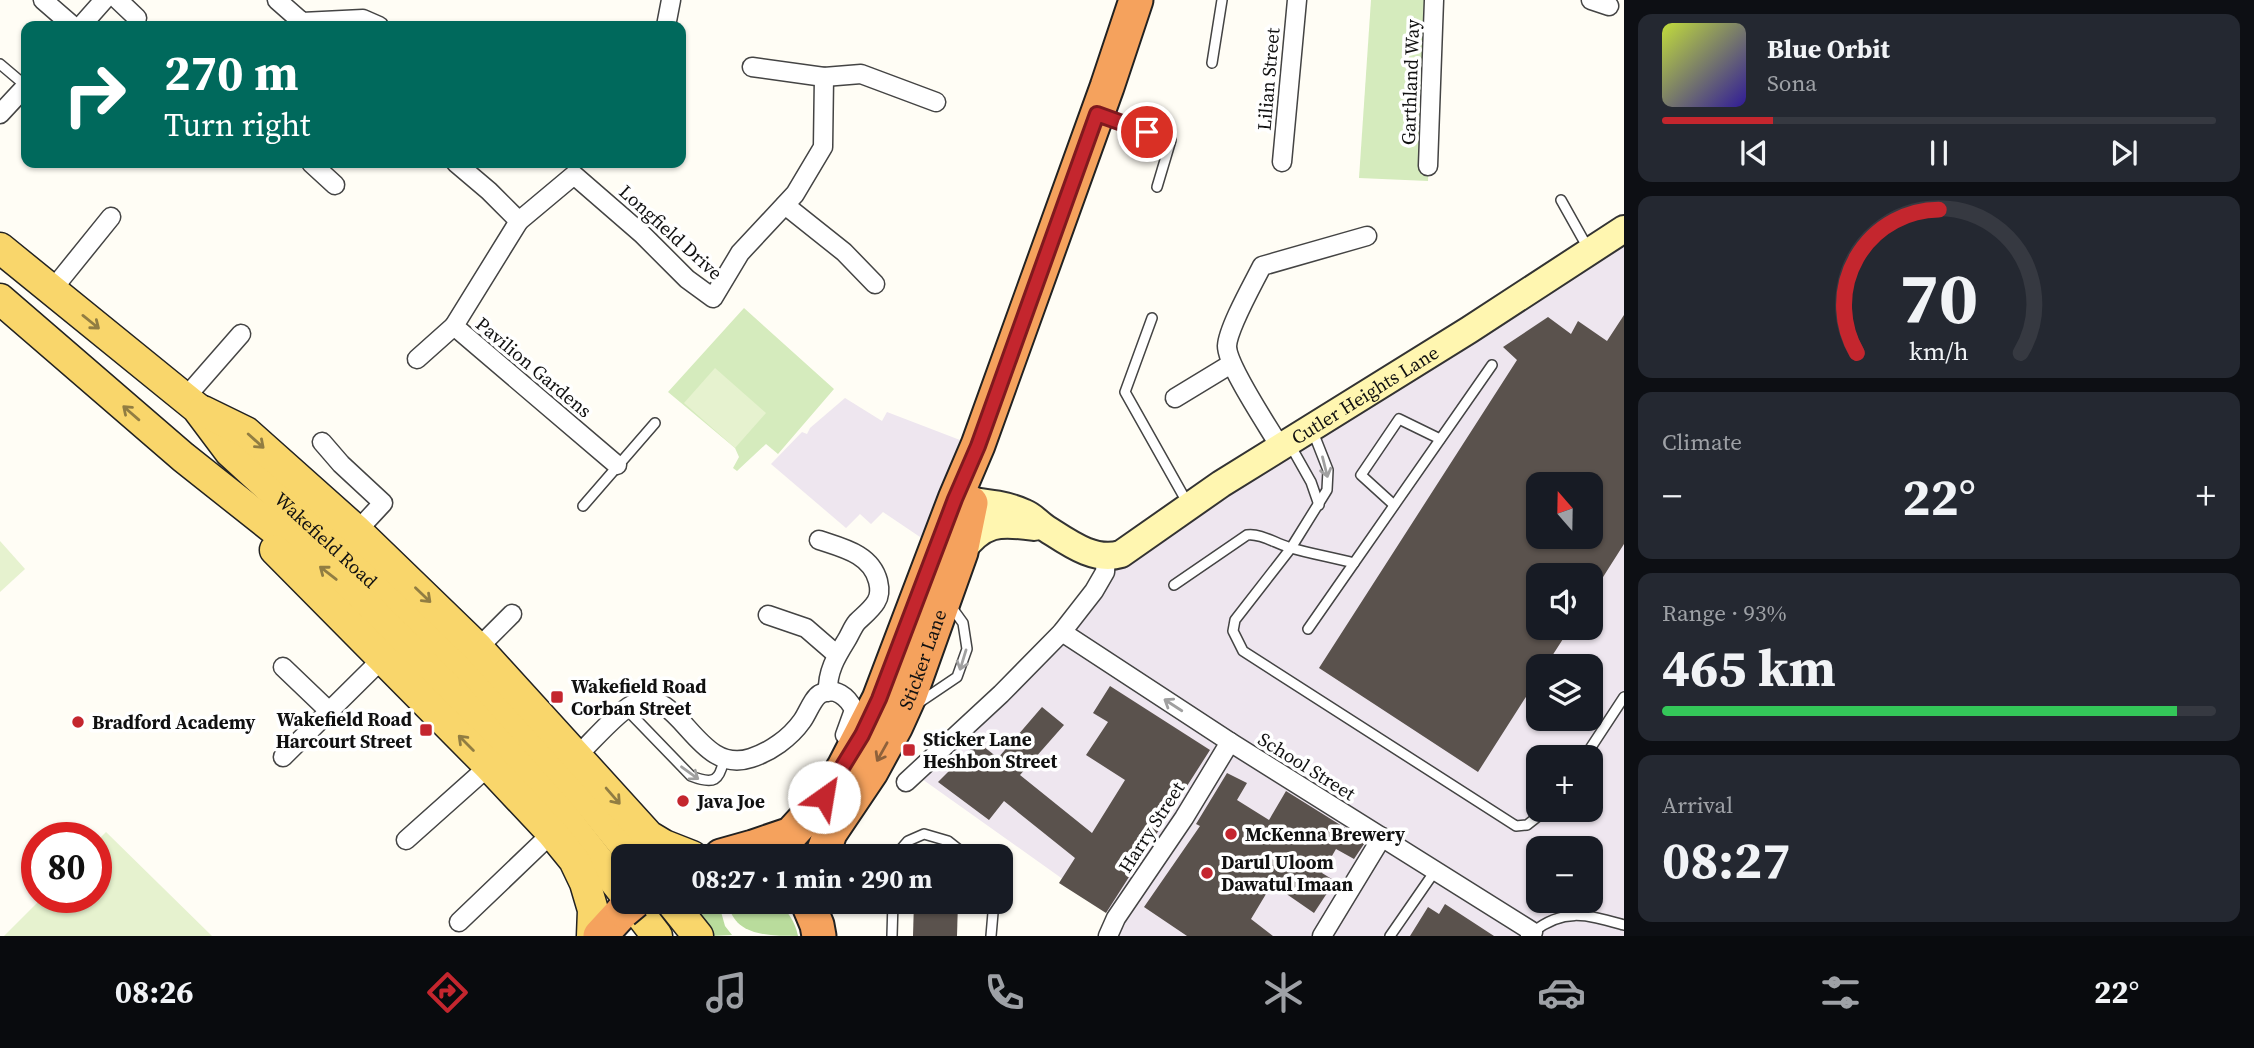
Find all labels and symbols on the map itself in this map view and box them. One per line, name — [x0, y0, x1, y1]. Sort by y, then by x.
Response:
street label: Garthland Way — [1395, 18, 1425, 145]
street label: Lilian Street — [1251, 26, 1286, 131]
pin — [1117, 102, 1177, 162]
street label: Longfield Drive — [614, 179, 728, 285]
street label: Pavilion Gardens — [470, 311, 598, 423]
one-way arrow — [82, 314, 100, 330]
street label: Cutler Heights Lane — [1286, 339, 1443, 450]
one-way arrow — [123, 405, 141, 421]
one-way arrow — [247, 433, 265, 449]
one-way arrow — [1319, 455, 1332, 477]
north arrow — [1526, 472, 1603, 550]
street label: Wakefield Road — [269, 486, 383, 594]
one-way arrow — [320, 565, 338, 580]
one-way arrow — [414, 587, 431, 604]
street label: Sticker Lane — [892, 606, 953, 714]
one-way arrow — [955, 648, 968, 670]
place label: Wakefield Road Corban Street — [571, 673, 707, 721]
marker: Wakefield Road Corban Street — [549, 689, 565, 705]
one-way arrow — [1164, 697, 1183, 712]
place label: Wakefield Road Harcourt Street — [276, 706, 412, 754]
place label: Bradford Academy — [92, 709, 256, 735]
marker: Bradford Academy — [70, 714, 86, 730]
marker: Wakefield Road Harcourt Street — [418, 722, 434, 738]
place label: Sticker Lane Heshbon Street — [923, 726, 1057, 774]
street label: School Street — [1253, 726, 1361, 807]
one-way arrow — [457, 734, 474, 751]
one-way arrow — [875, 741, 888, 762]
marker: Sticker Lane Heshbon Street — [901, 742, 917, 758]
position arrow — [787, 760, 861, 834]
one-way arrow — [681, 765, 699, 780]
street label: Harry Street — [1112, 776, 1191, 878]
one-way arrow — [605, 787, 621, 805]
place label: Java Joe — [696, 788, 765, 814]
marker: Java Joe — [675, 793, 691, 809]
place label: McKenna Brewery — [1245, 821, 1406, 847]
speed limit sign: 80 — [21, 822, 112, 913]
marker: McKenna Brewery — [1223, 826, 1239, 842]
place label: Darul Uloom Dawatul Imaan — [1221, 849, 1353, 897]
marker: Darul Uloom Dawatul Imaan — [1199, 865, 1215, 881]

